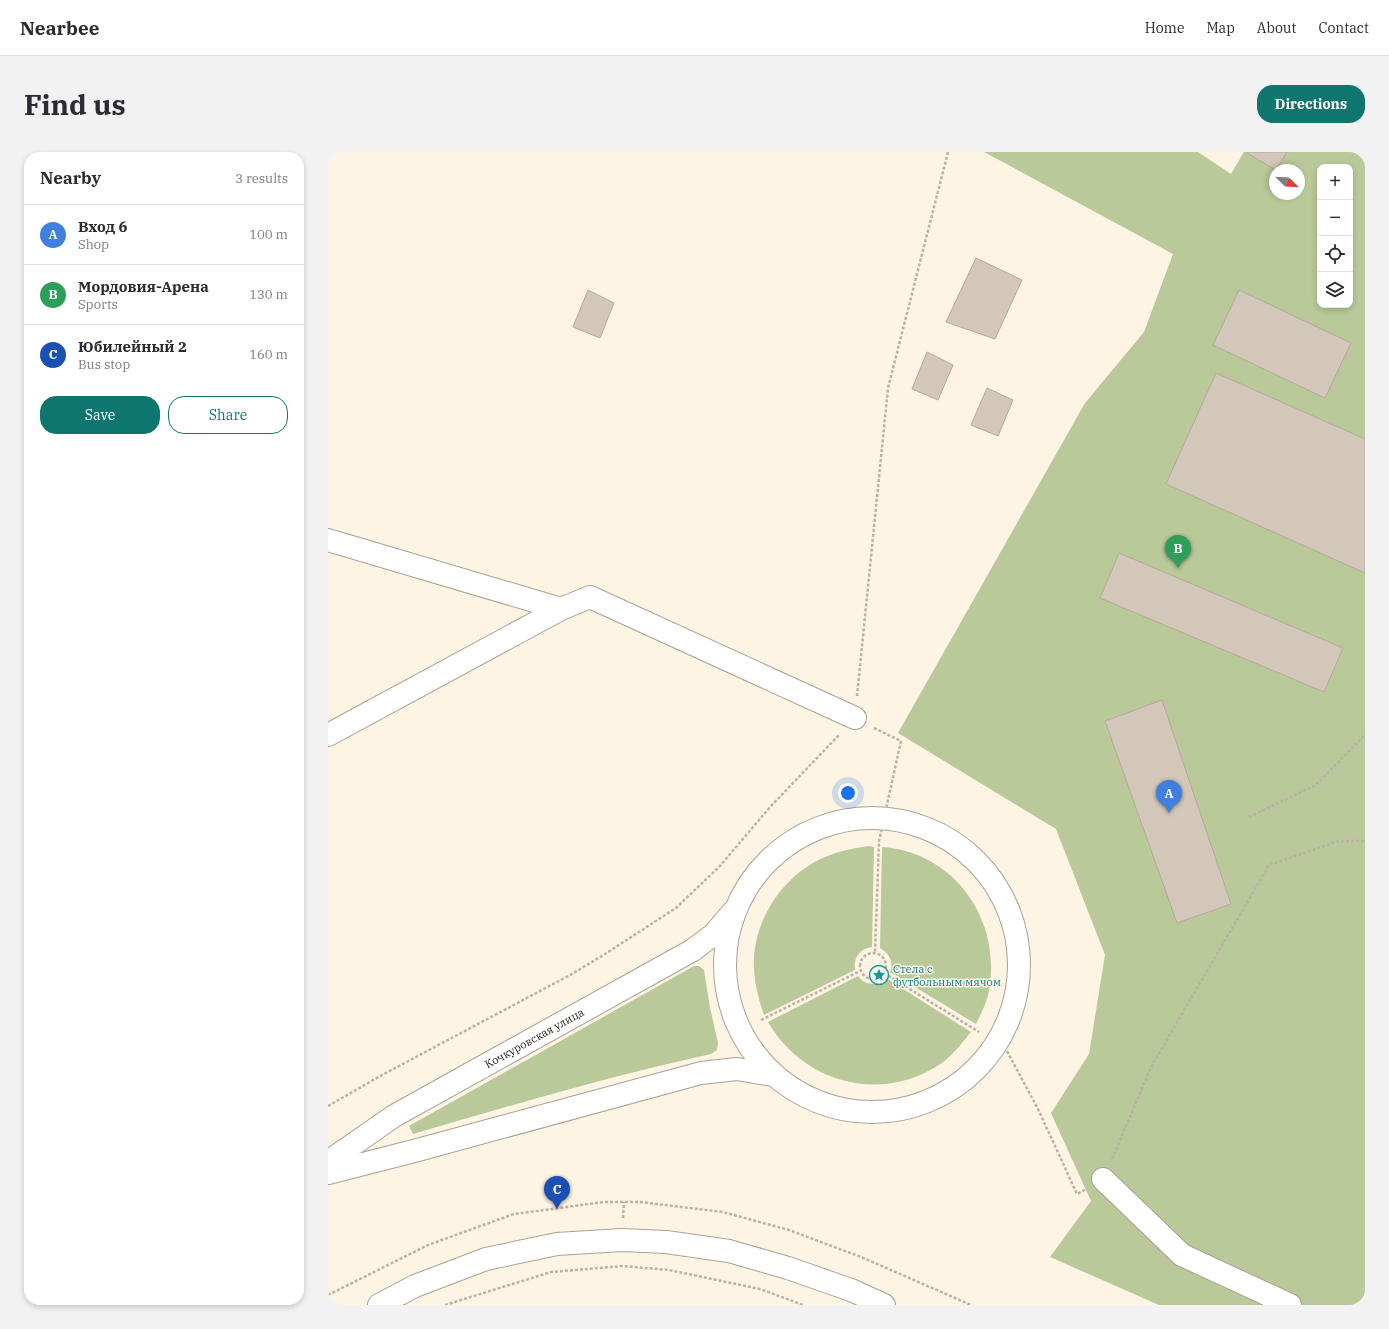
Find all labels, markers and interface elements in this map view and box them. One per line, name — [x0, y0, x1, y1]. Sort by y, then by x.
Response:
text: Nearbee — [20, 16, 99, 40]
text: Home — [1145, 19, 1184, 37]
text: Map — [1206, 19, 1235, 37]
text: About — [1257, 19, 1296, 37]
text: Contact — [1318, 19, 1369, 37]
button: Directions — [1257, 85, 1365, 123]
text: Find us — [24, 86, 126, 123]
north arrow — [1269, 164, 1305, 200]
map controls — [1317, 164, 1353, 308]
button: + — [1317, 164, 1353, 200]
text: Nearby — [40, 167, 101, 189]
text: 3 results — [235, 170, 288, 187]
button: − — [1317, 200, 1353, 236]
text: Вход 6 — [78, 217, 128, 236]
text: A — [48, 226, 58, 243]
text: 100 m — [249, 226, 288, 243]
text: Shop — [78, 236, 109, 253]
button: locate — [1317, 236, 1353, 272]
button: layers — [1317, 272, 1353, 308]
text: Мордовия-Арена — [78, 277, 209, 296]
text: B — [48, 286, 58, 303]
text: 130 m — [249, 286, 288, 303]
text: Sports — [78, 296, 118, 313]
text: Юбилейный 2 — [78, 337, 187, 356]
text: C — [49, 346, 57, 363]
text: 160 m — [249, 346, 288, 363]
text: Bus stop — [78, 356, 130, 373]
button: Save — [40, 396, 160, 434]
button: Share — [168, 396, 288, 434]
pin: B — [1165, 535, 1191, 568]
pin: A — [1156, 780, 1182, 813]
your location — [838, 783, 858, 803]
place label: Стела с футбольным мячом — [893, 962, 1001, 989]
place icon: Стела с футбольным мячом — [868, 964, 890, 986]
street label: Кочкуровская улица — [482, 1005, 587, 1071]
pin: C — [544, 1176, 570, 1209]

